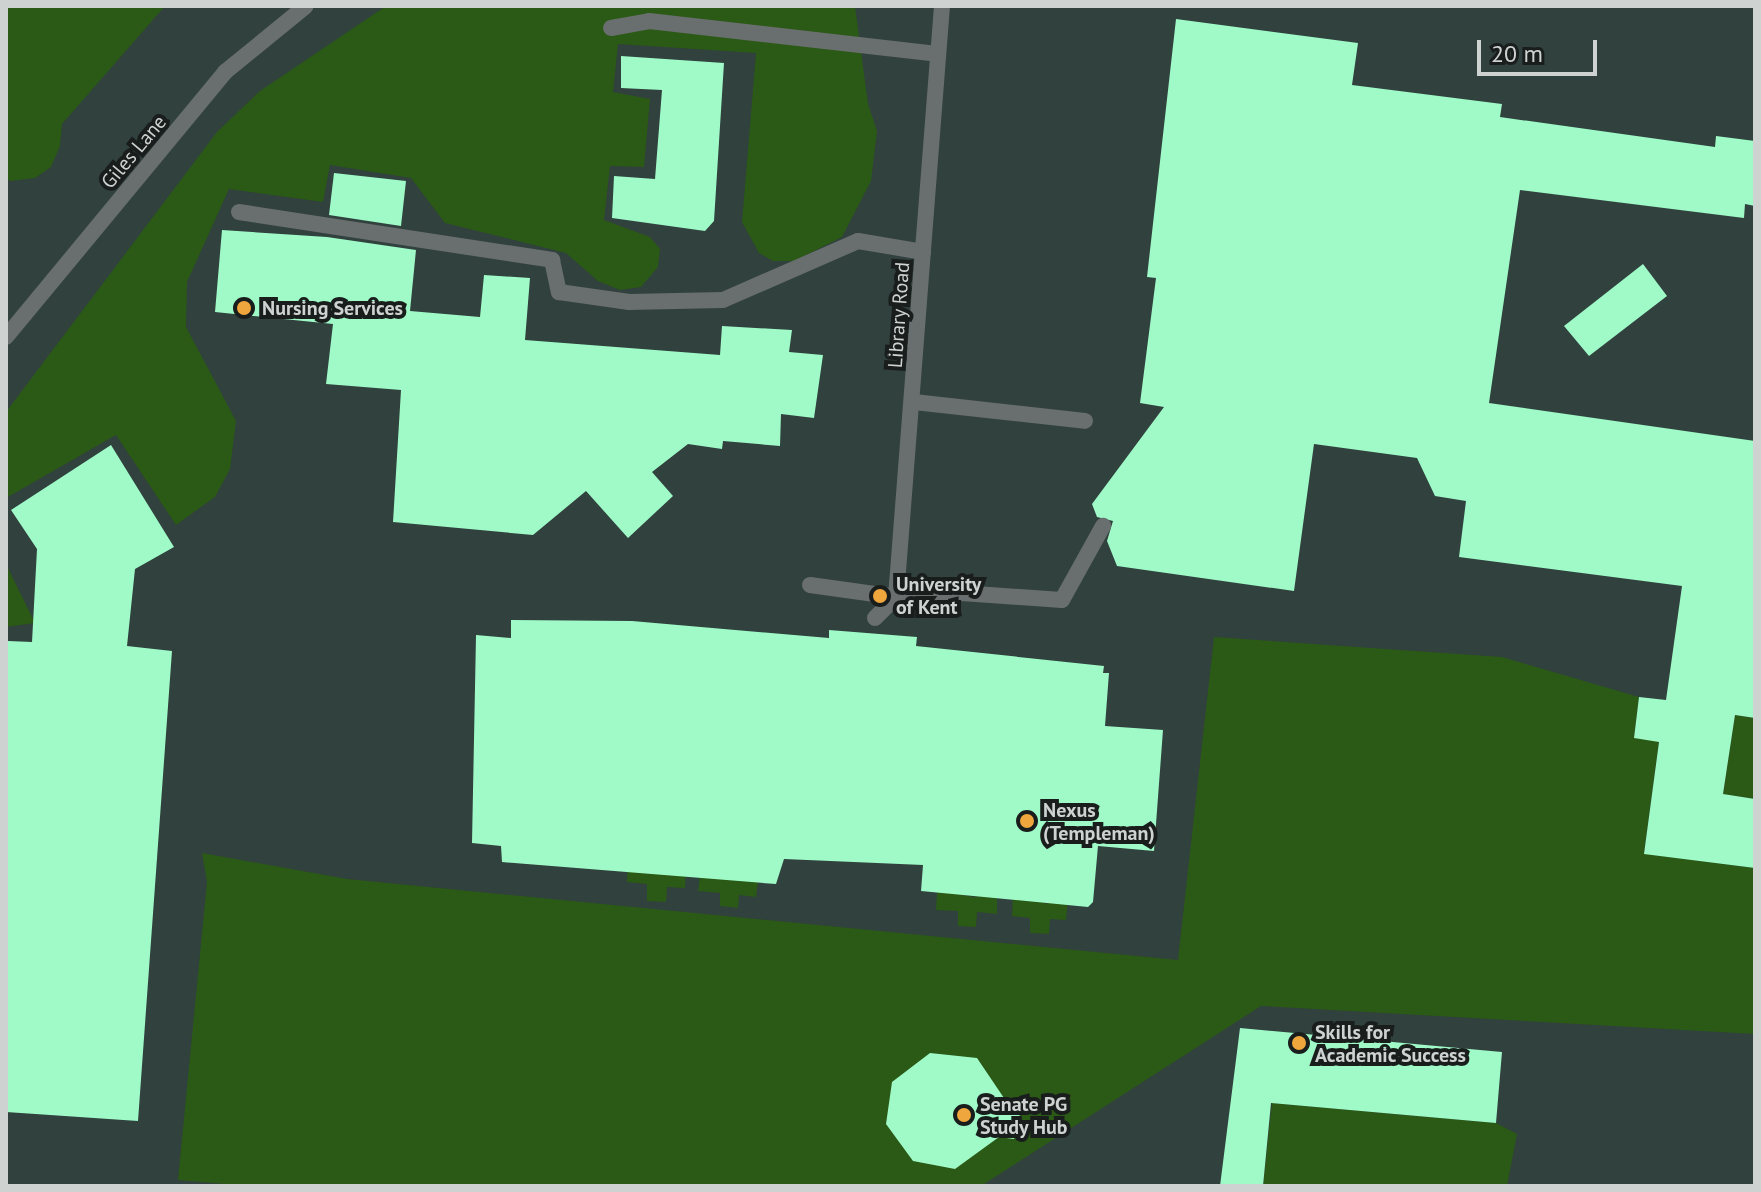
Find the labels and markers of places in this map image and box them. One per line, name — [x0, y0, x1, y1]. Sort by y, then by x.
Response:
place label: Nursing Services — [262, 296, 403, 320]
marker: Nursing Services — [233, 297, 255, 319]
place label: University of Kent — [896, 572, 981, 619]
marker: University of Kent — [871, 587, 889, 605]
place label: Nexus (Templeman) — [1043, 798, 1155, 845]
marker: Nexus (Templeman) — [1018, 812, 1036, 830]
place label: Skills for Academic Success — [1315, 1020, 1466, 1067]
marker: Skills for Academic Success — [1290, 1034, 1308, 1052]
place label: Senate PG Study Hub — [980, 1092, 1068, 1139]
marker: Senate PG Study Hub — [955, 1106, 973, 1124]

